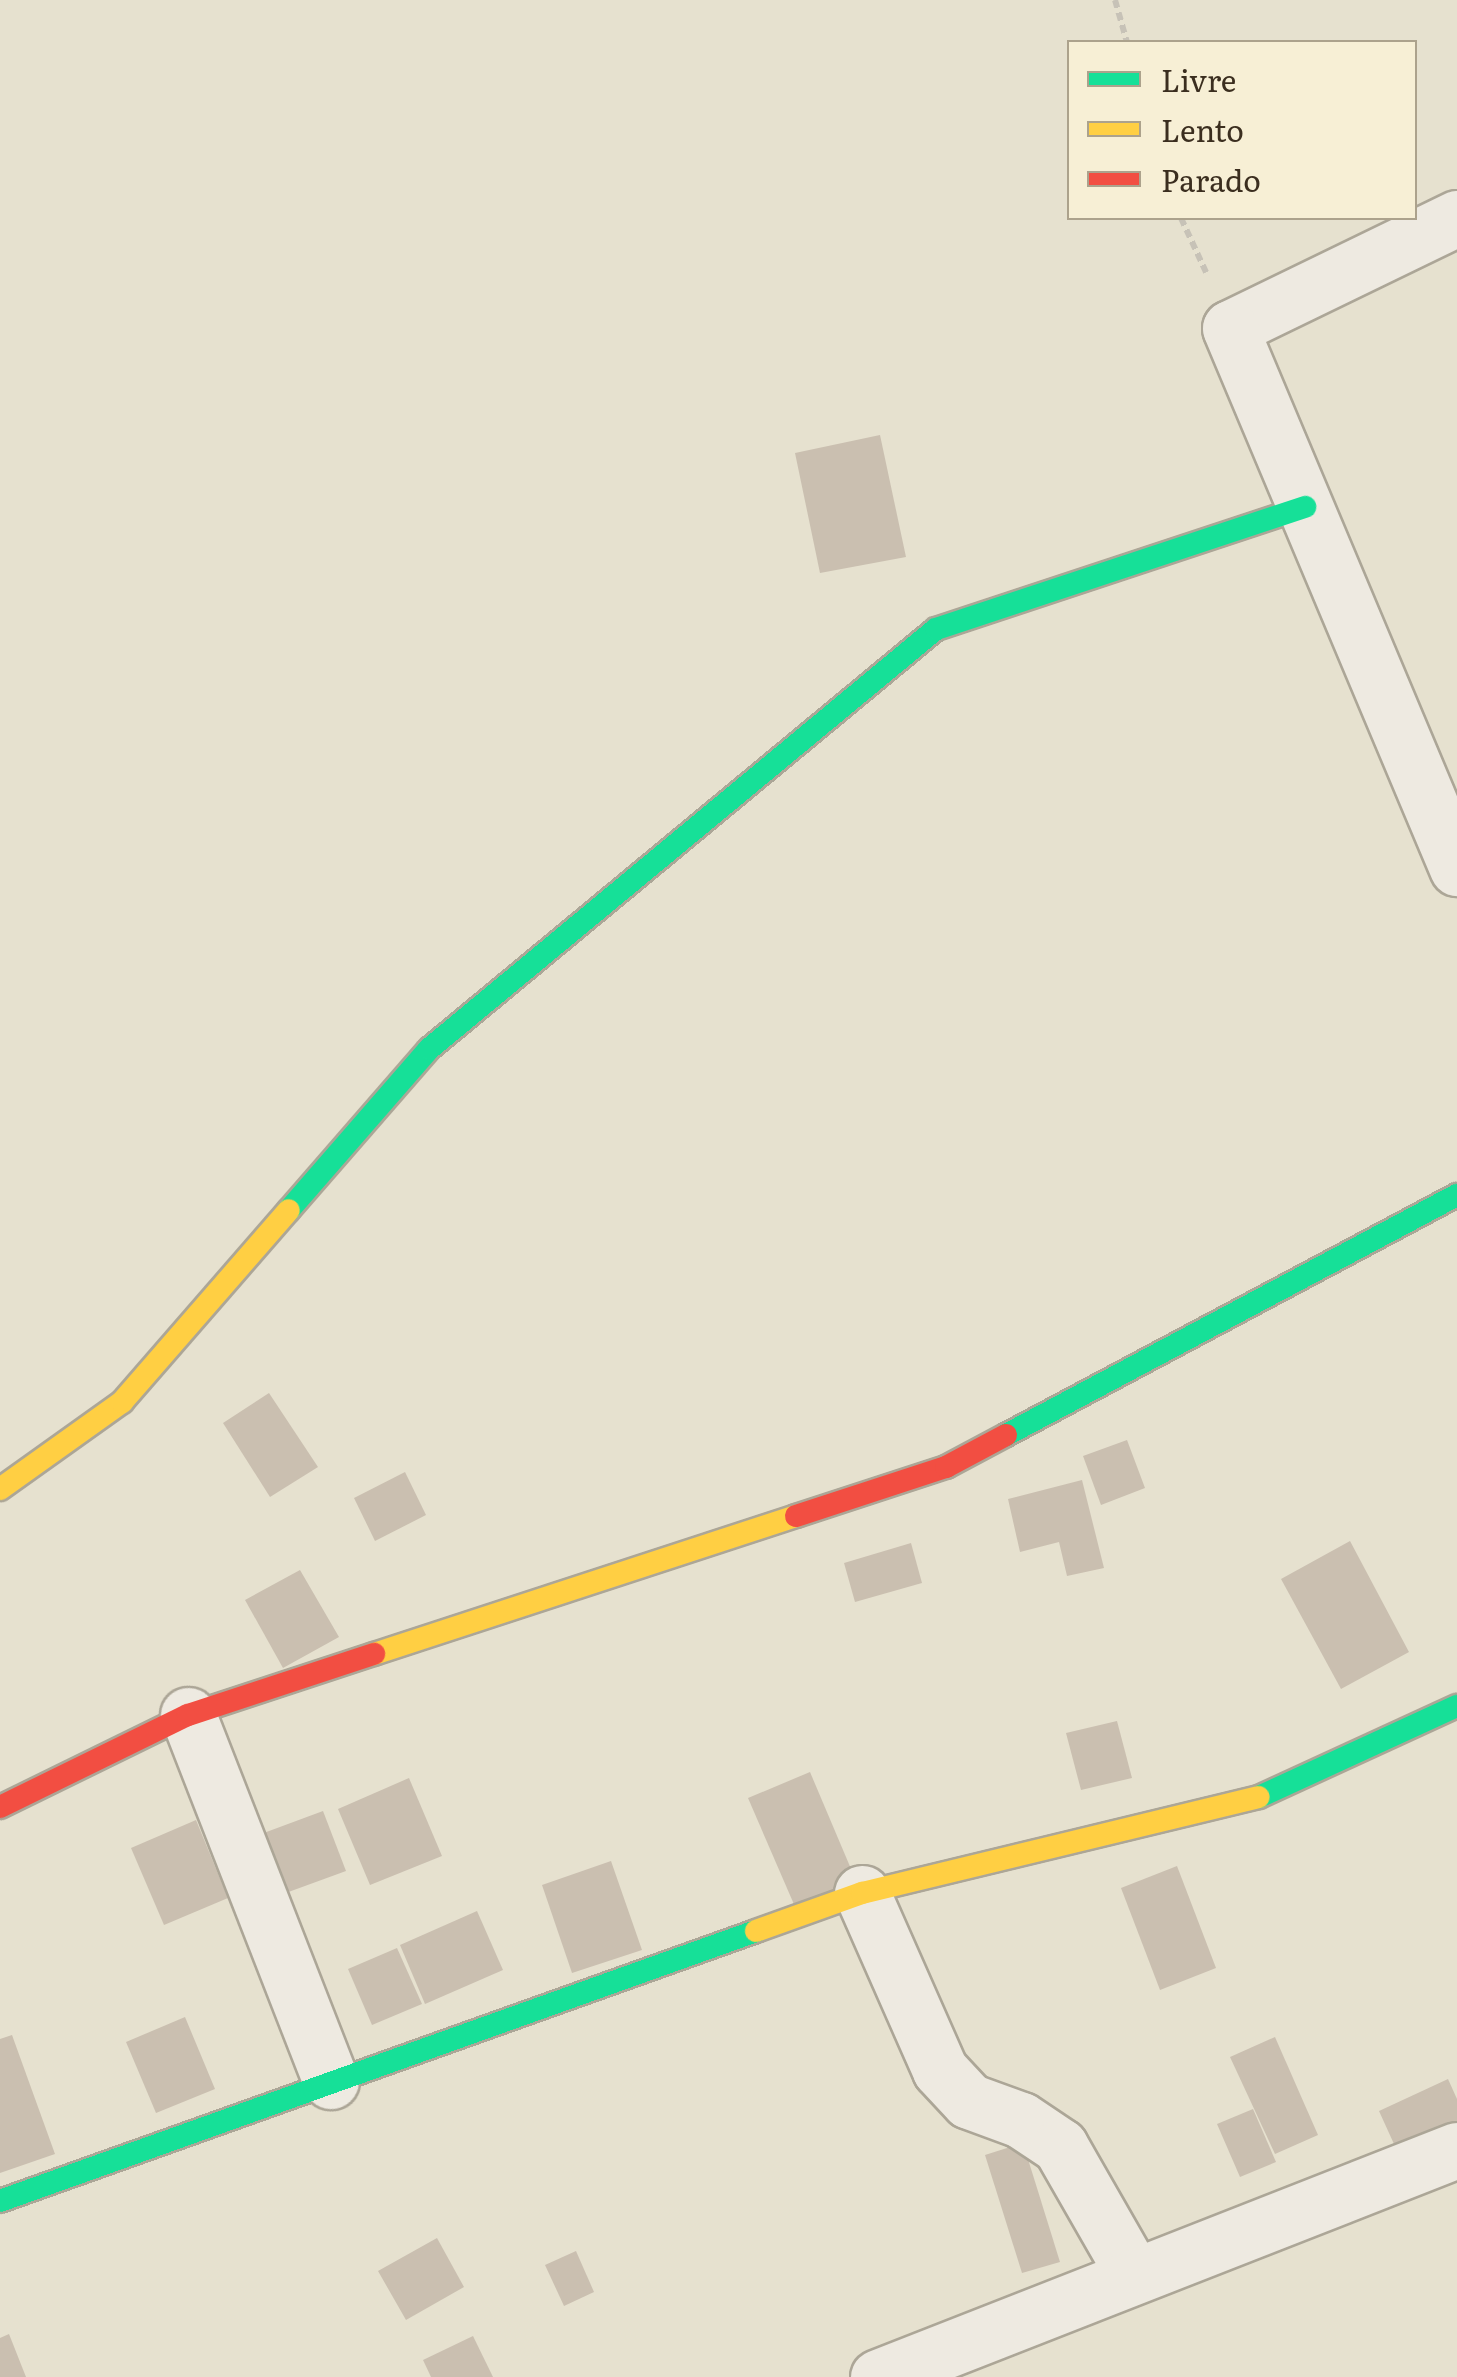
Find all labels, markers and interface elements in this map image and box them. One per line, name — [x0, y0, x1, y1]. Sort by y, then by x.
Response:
legend — [1067, 40, 1417, 220]
text: Livre — [1161, 57, 1236, 101]
text: Lento — [1161, 107, 1244, 151]
text: Parado — [1161, 157, 1261, 201]

